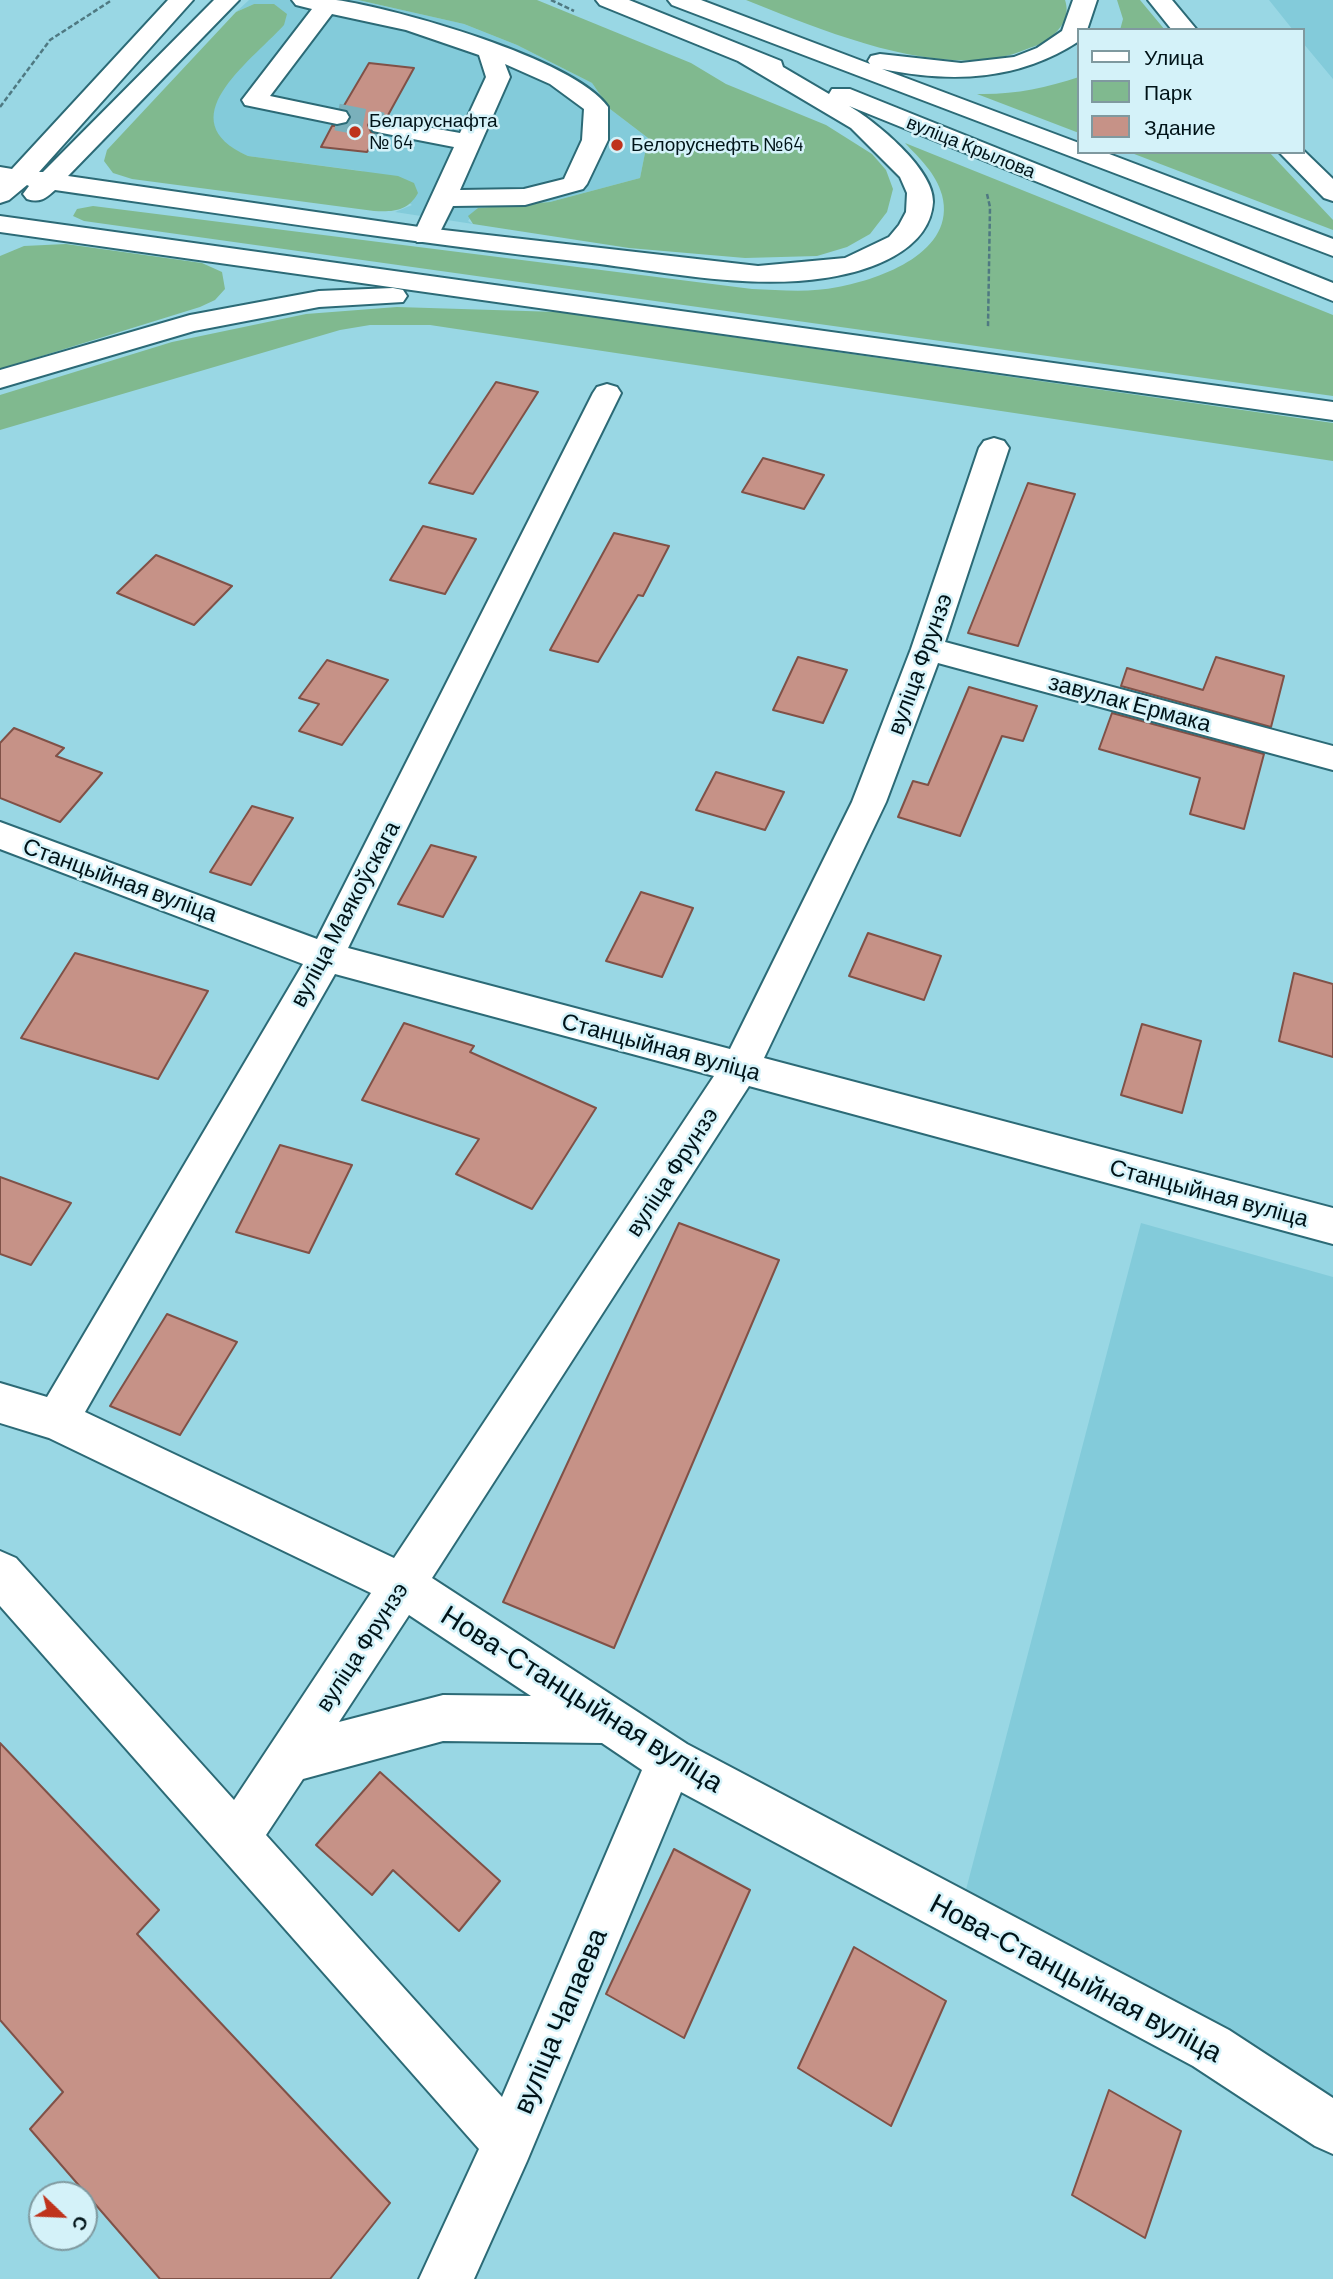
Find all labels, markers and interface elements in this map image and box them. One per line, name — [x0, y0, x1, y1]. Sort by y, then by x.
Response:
legend — [1078, 28, 1305, 154]
text: Улица — [1144, 44, 1204, 69]
text: Парк — [1144, 79, 1192, 104]
place label: Беларуснафта № 64 — [369, 110, 498, 154]
street label: вуліца Крылова — [903, 111, 1039, 183]
text: Здание — [1144, 114, 1216, 139]
marker: Беларуснафта № 64 — [347, 124, 363, 140]
place label: Белоруснефть №64 — [631, 134, 804, 156]
marker: Белоруснефть №64 — [609, 137, 625, 153]
street label: вуліца Фрунзэ — [882, 590, 958, 738]
street label: завулак Ермака — [1046, 668, 1214, 738]
street label: вуліца Маякоўскага — [284, 816, 406, 1012]
street label: Станцыйная вуліца — [19, 832, 221, 928]
street label: Станцыйная вуліца — [559, 1007, 763, 1087]
street label: вуліца Фрунзэ — [620, 1102, 724, 1242]
street label: Станцыйная вуліца — [1107, 1153, 1311, 1233]
street label: вуліца Фрунзэ — [310, 1577, 414, 1717]
street label: Нова-Станцыйная вуліца — [435, 1598, 729, 1800]
street label: Нова-Станцыйная вуліца — [924, 1887, 1228, 2069]
street label: вуліца Чапаева — [506, 1923, 614, 2119]
north arrow — [28, 2181, 98, 2251]
text: С — [68, 2213, 94, 2234]

